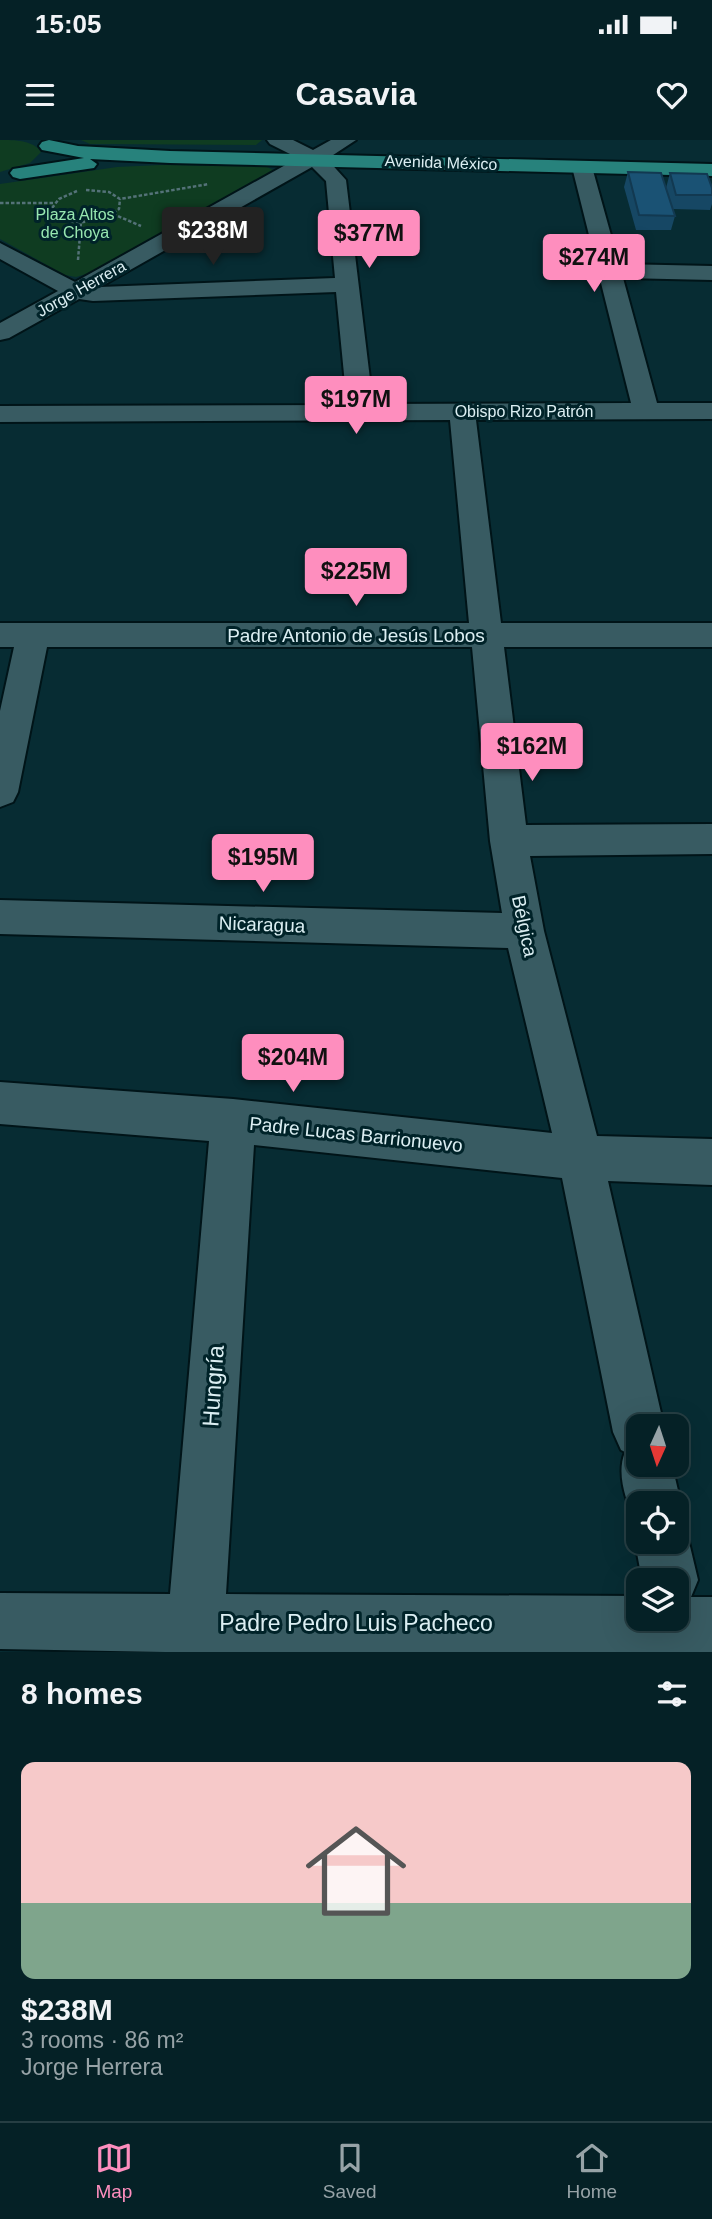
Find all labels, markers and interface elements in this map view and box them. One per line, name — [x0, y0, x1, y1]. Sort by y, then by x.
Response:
text: 15:05 — [35, 9, 102, 39]
icon: menu — [21, 76, 59, 114]
text: Casavia — [296, 76, 416, 112]
icon: heart — [653, 76, 691, 114]
street label: Avenida México — [384, 152, 498, 173]
park label: Plaza Altos de Choya — [35, 206, 115, 241]
pin: $238M — [164, 208, 262, 267]
pin: $377M — [320, 211, 418, 270]
text: $238M — [178, 217, 248, 243]
text: $377M — [334, 220, 404, 246]
pin: $274M — [545, 234, 643, 294]
text: $274M — [559, 244, 629, 270]
street label: Jorge Herrera — [34, 257, 129, 320]
pin: $197M — [307, 376, 405, 436]
text: $197M — [321, 386, 391, 412]
street label: Obispo Rizo Patrón — [455, 403, 593, 420]
pin: $225M — [307, 548, 405, 608]
text: $225M — [321, 558, 391, 584]
street label: Padre Antonio de Jesús Lobos — [227, 625, 485, 646]
pin: $162M — [483, 724, 581, 783]
text: $162M — [497, 733, 567, 759]
pin: $195M — [214, 834, 312, 894]
text: $195M — [228, 844, 298, 870]
street label: Bélgica — [508, 893, 541, 959]
street label: Nicaragua — [218, 912, 306, 937]
pin: $204M — [244, 1034, 342, 1094]
text: $204M — [258, 1044, 328, 1070]
street label: Padre Lucas Barrionuevo — [248, 1113, 464, 1156]
street label: Hungría — [197, 1344, 229, 1428]
north arrow — [626, 1414, 690, 1477]
map controls — [626, 1414, 689, 1631]
button: locate — [626, 1491, 689, 1554]
button: layers — [626, 1568, 689, 1631]
street label: Padre Pedro Luis Pacheco — [219, 1610, 493, 1636]
icon: filters — [653, 1675, 691, 1713]
text: 8 homes — [21, 1677, 143, 1710]
icon: home — [293, 1808, 419, 1934]
text: $238M — [21, 1993, 113, 2026]
text: 3 rooms · 86 m² — [21, 2027, 183, 2053]
text: Jorge Herrera — [21, 2054, 163, 2080]
tab: Map — [95, 2139, 133, 2203]
tab: Saved — [323, 2139, 377, 2203]
tab: Home — [566, 2139, 617, 2203]

